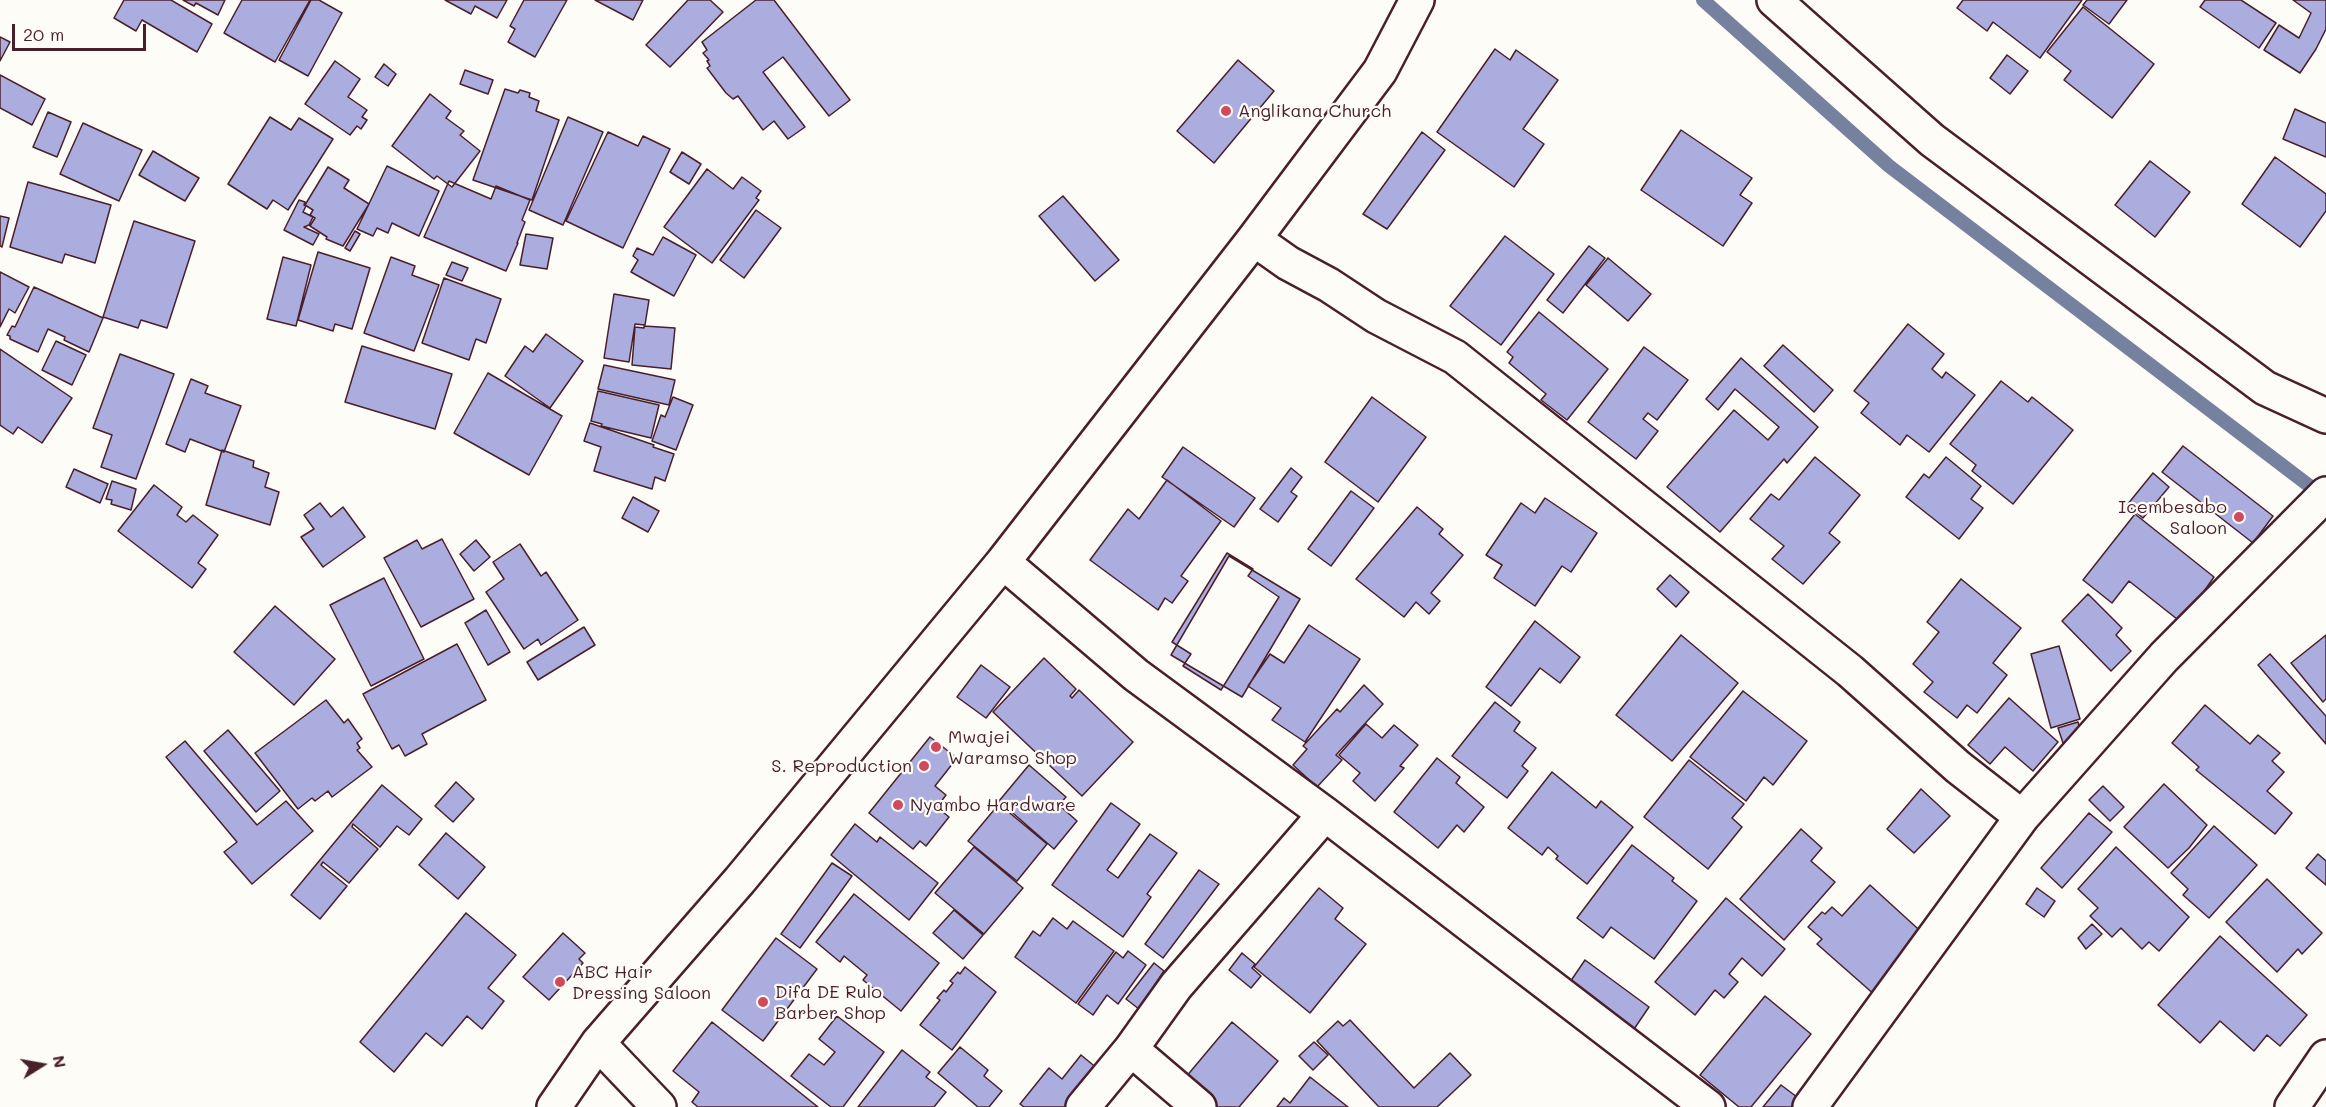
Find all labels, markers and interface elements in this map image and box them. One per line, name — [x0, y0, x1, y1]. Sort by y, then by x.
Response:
scale bar — [15, 12, 148, 50]
text: 20 m — [23, 22, 64, 46]
place label: Anglikana Church — [1238, 100, 1391, 122]
marker: Anglikana Church — [1219, 104, 1233, 118]
place label: Icembesabo Saloon — [2118, 496, 2227, 538]
marker: Icembesabo Saloon — [2232, 510, 2246, 524]
place label: Mwajei Waramso Shop — [948, 726, 1077, 768]
marker: Mwajei Waramso Shop — [929, 740, 943, 754]
place label: S. Reproduction — [771, 755, 912, 777]
marker: S. Reproduction — [917, 759, 931, 773]
place label: Nyambo Hardware — [910, 794, 1076, 816]
marker: Nyambo Hardware — [891, 798, 905, 812]
place label: ABC Hair Dressing Saloon — [572, 961, 711, 1004]
marker: ABC Hair Dressing Saloon — [553, 975, 567, 989]
place label: Difa DE Rulo Barber Shop — [775, 981, 886, 1024]
marker: Difa DE Rulo Barber Shop — [756, 995, 770, 1009]
north arrow — [12, 1035, 72, 1095]
text: N — [49, 1054, 72, 1069]

